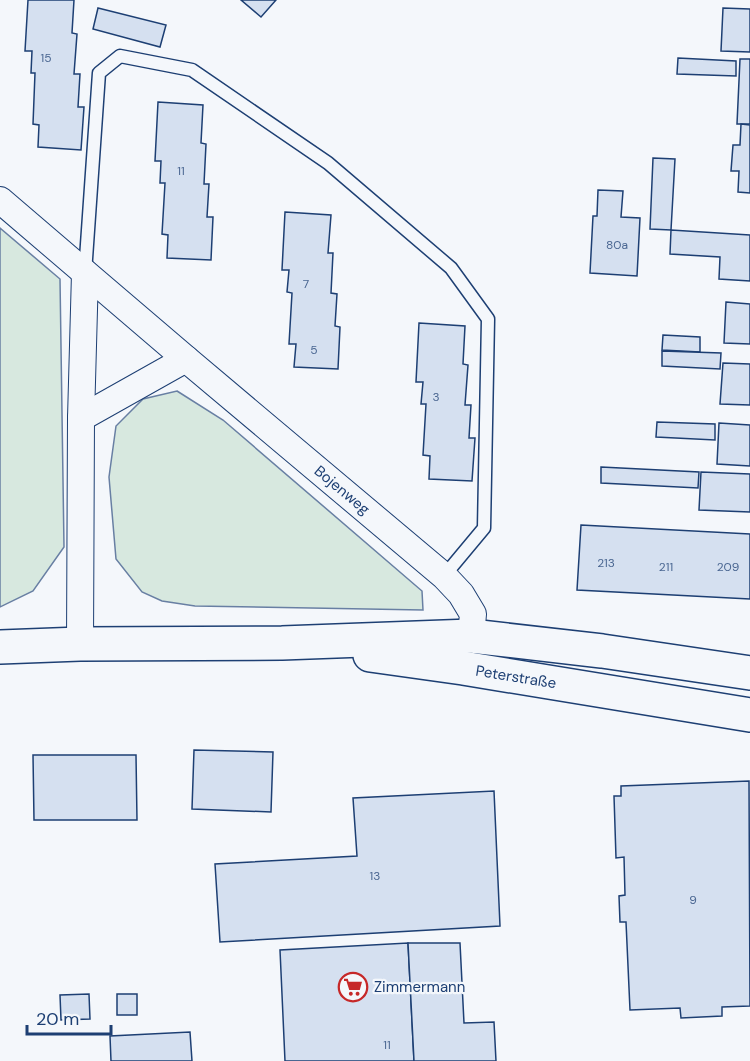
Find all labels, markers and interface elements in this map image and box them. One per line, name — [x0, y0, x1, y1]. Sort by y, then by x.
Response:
house number: 15 — [40, 50, 52, 66]
house number: 11 — [177, 163, 185, 179]
house number: 80a — [606, 237, 628, 253]
house number: 7 — [303, 276, 309, 292]
house number: 5 — [310, 342, 318, 358]
house number: 3 — [432, 389, 440, 405]
street label: Bojenweg — [310, 461, 374, 519]
house number: 213 — [597, 555, 615, 571]
house number: 211 — [659, 559, 673, 575]
house number: 209 — [717, 559, 739, 575]
street label: Peterstraße — [474, 661, 558, 693]
house number: 13 — [370, 868, 380, 884]
house number: 9 — [689, 892, 697, 908]
supermarket icon: Zimmermann — [337, 971, 369, 1003]
place label: Zimmermann — [374, 977, 465, 997]
scale bar — [27, 998, 111, 1036]
text: 20 m — [36, 1007, 79, 1031]
house number: 11 — [383, 1037, 391, 1053]

